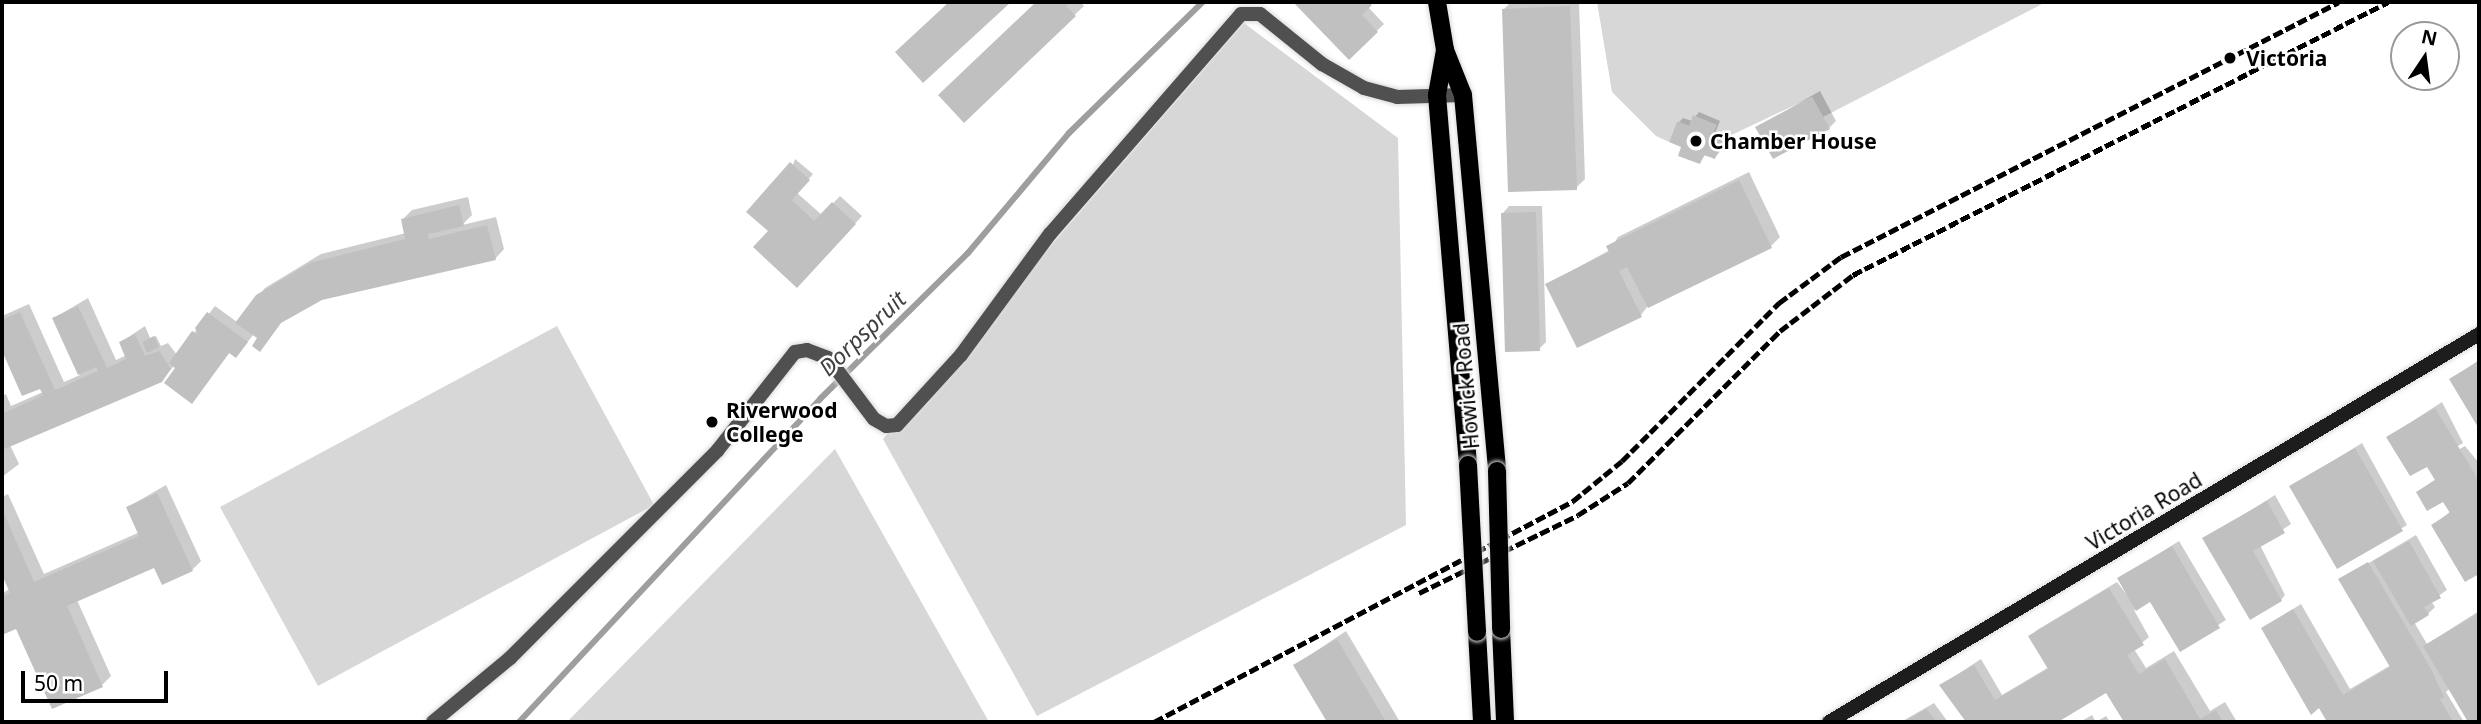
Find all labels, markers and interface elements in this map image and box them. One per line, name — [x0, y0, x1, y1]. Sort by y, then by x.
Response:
north arrow — [2390, 21, 2460, 91]
text: N — [2419, 23, 2440, 52]
place label: Victoria — [2246, 45, 2327, 71]
marker: Victoria — [2220, 48, 2240, 68]
place label: Chamber House — [1710, 128, 1877, 154]
marker: Chamber House — [1688, 133, 1704, 149]
water label: Dorpspruit — [813, 285, 911, 381]
street label: Howick Road — [1448, 322, 1484, 450]
place label: Riverwood College — [726, 397, 837, 447]
marker: Riverwood College — [704, 414, 720, 430]
street label: Victoria Road — [2082, 467, 2206, 555]
scale bar — [24, 658, 172, 702]
text: 50 m — [34, 669, 83, 697]

